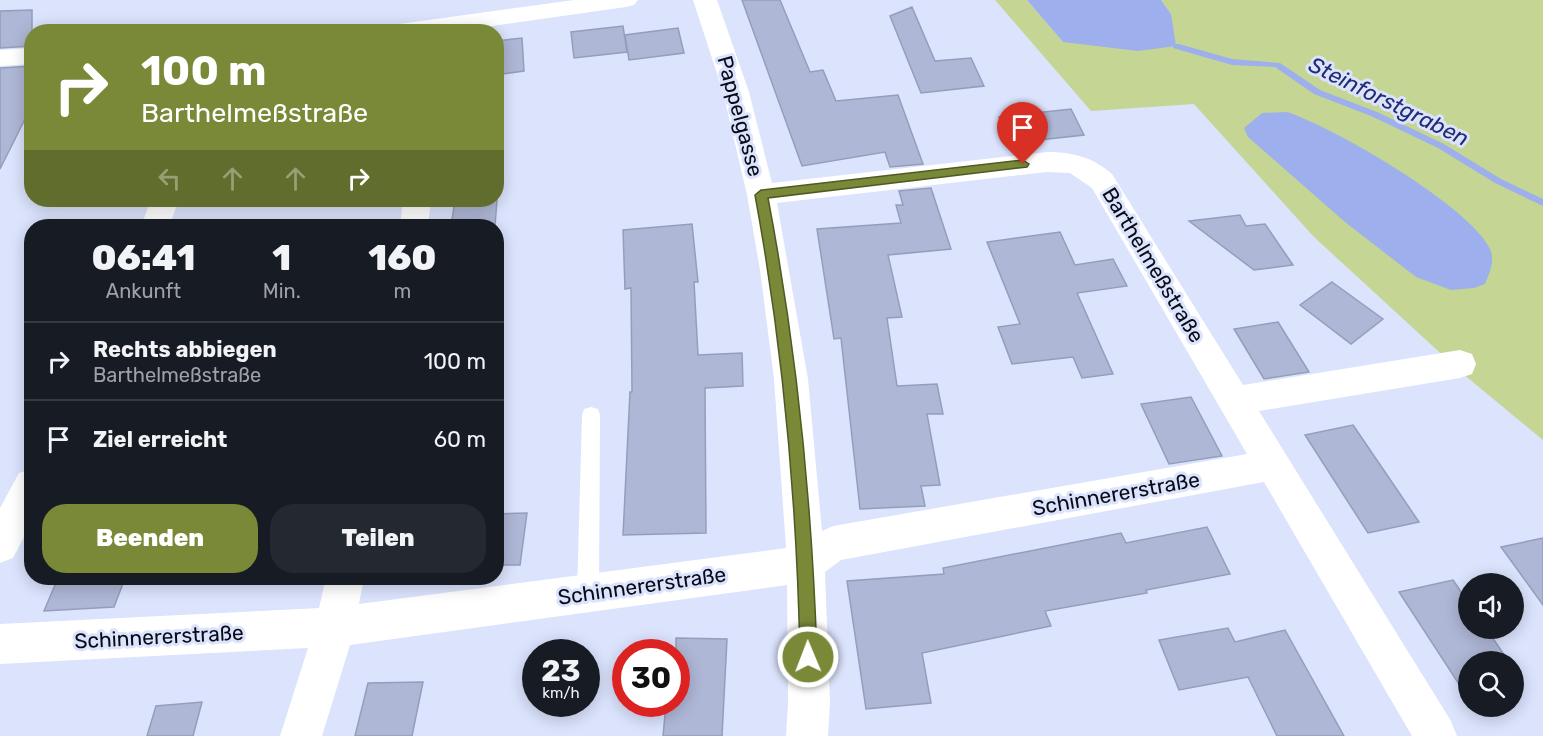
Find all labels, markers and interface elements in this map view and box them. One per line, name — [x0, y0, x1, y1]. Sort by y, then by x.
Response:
text: 100 m — [141, 46, 266, 96]
icon: right — [42, 48, 120, 126]
water label: Steinforstgraben — [1304, 51, 1473, 152]
street label: Pappelgasse — [712, 53, 769, 179]
text: Barthelmeßstraße — [141, 97, 368, 129]
pin — [997, 102, 1048, 164]
icon: arrive — [1006, 111, 1039, 144]
icon: left — [153, 162, 186, 195]
icon: ahead — [216, 162, 249, 195]
icon: ahead — [279, 162, 312, 195]
icon: right — [342, 162, 375, 195]
street label: Barthelmeßstraße — [1097, 183, 1210, 347]
text: 06:41 — [91, 236, 195, 279]
text: 1 — [272, 236, 291, 279]
text: 160 — [368, 236, 437, 279]
text: Ankunft — [106, 279, 181, 303]
text: Min. — [263, 279, 301, 303]
text: m — [393, 279, 411, 303]
text: Rechts abbiegen — [93, 336, 277, 363]
icon: right — [42, 345, 75, 378]
text: 100 m — [424, 348, 486, 375]
text: Barthelmeßstraße — [93, 363, 261, 387]
icon: arrive — [42, 423, 75, 456]
text: Ziel erreicht — [93, 426, 227, 453]
text: 60 m — [434, 426, 486, 453]
street label: Schinnererstraße — [1030, 466, 1202, 521]
button: Beenden — [42, 504, 258, 573]
button: Teilen — [270, 504, 486, 573]
street label: Schinnererstraße — [556, 561, 728, 610]
map controls — [1458, 573, 1524, 717]
button: sound — [1458, 573, 1524, 639]
street label: Schinnererstraße — [74, 620, 244, 653]
position arrow — [776, 625, 840, 689]
speed limit sign: 30 — [612, 639, 690, 717]
button: search — [1458, 651, 1524, 717]
text: 23 — [541, 653, 581, 689]
text: km/h — [542, 684, 580, 702]

